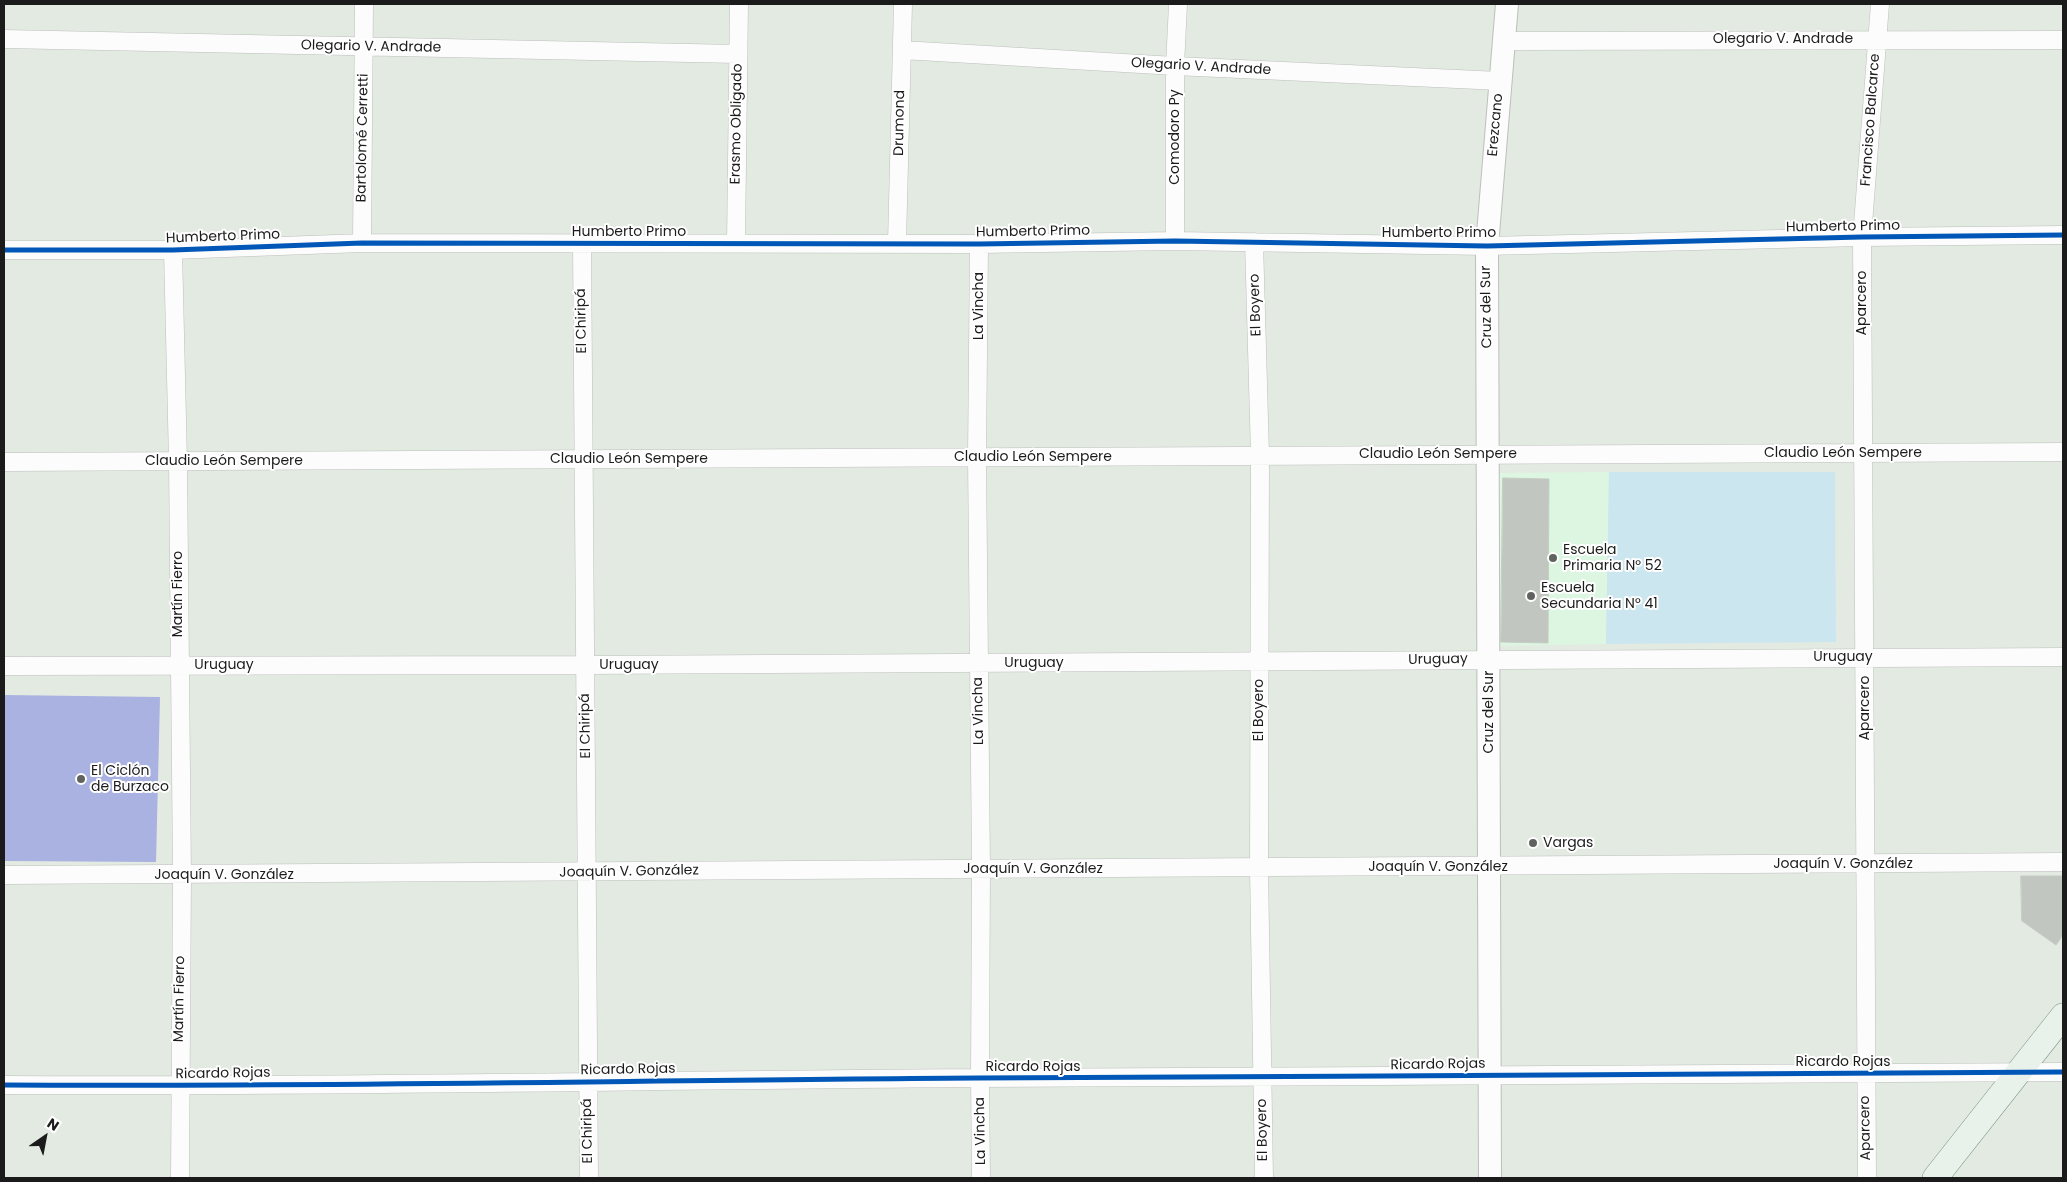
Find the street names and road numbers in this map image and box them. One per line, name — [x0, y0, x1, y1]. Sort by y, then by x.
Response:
street label: Olegario V. Andrade — [1713, 31, 1853, 47]
street label: Olegario V. Andrade — [301, 37, 441, 57]
street label: Francisco Balcarce — [1858, 53, 1884, 187]
street label: Olegario V. Andrade — [1131, 55, 1271, 79]
street label: Erasmo Obligado — [728, 63, 746, 185]
street label: Bartolomé Cerretti — [353, 73, 373, 203]
street label: Comodoro Py — [1167, 89, 1183, 185]
street label: Drumond — [891, 90, 909, 156]
street label: Erezcano — [1485, 93, 1507, 157]
street label: Humberto Primo — [1786, 218, 1900, 236]
street label: Humberto Primo — [976, 223, 1090, 241]
street label: Humberto Primo — [572, 224, 686, 240]
street label: Humberto Primo — [1382, 225, 1496, 241]
street label: Humberto Primo — [166, 227, 280, 247]
street label: Cruz del Sur — [1478, 265, 1496, 349]
street label: Aparcero — [1854, 271, 1870, 335]
street label: La Vincha — [971, 272, 987, 340]
street label: El Boyero — [1247, 273, 1265, 337]
street label: El Chiripá — [573, 288, 591, 354]
street label: Claudio León Sempere — [1764, 445, 1922, 461]
street label: Claudio León Sempere — [1359, 446, 1517, 462]
street label: Claudio León Sempere — [954, 449, 1112, 465]
street label: Claudio León Sempere — [550, 451, 708, 467]
street label: Claudio León Sempere — [145, 453, 303, 469]
street label: Martín Fierro — [170, 551, 186, 637]
street label: Uruguay — [1813, 649, 1873, 665]
street label: Uruguay — [1408, 651, 1468, 669]
street label: Uruguay — [1004, 655, 1064, 671]
street label: Uruguay — [194, 657, 254, 673]
street label: Uruguay — [599, 657, 659, 673]
street label: Cruz del Sur — [1481, 671, 1497, 753]
street label: Aparcero — [1857, 676, 1873, 740]
street label: La Vincha — [970, 677, 988, 745]
street label: El Boyero — [1251, 679, 1267, 741]
street label: El Chiripá — [577, 693, 595, 759]
street label: Joaquín V. González — [1773, 856, 1913, 872]
street label: Joaquín V. González — [1368, 859, 1508, 875]
street label: Joaquín V. González — [963, 861, 1103, 877]
street label: Joaquín V. González — [559, 862, 699, 882]
street label: Joaquín V. González — [154, 867, 294, 883]
street label: Martín Fierro — [171, 956, 189, 1042]
street label: Ricardo Rojas — [1795, 1054, 1891, 1070]
street label: Ricardo Rojas — [1390, 1056, 1486, 1074]
street label: Ricardo Rojas — [985, 1059, 1081, 1075]
street label: Ricardo Rojas — [580, 1061, 676, 1079]
street label: Ricardo Rojas — [175, 1065, 271, 1083]
street label: Aparcero — [1857, 1095, 1875, 1161]
street label: La Vincha — [972, 1097, 990, 1165]
street label: El Chiripá — [579, 1098, 597, 1164]
street label: El Boyero — [1254, 1099, 1272, 1161]

